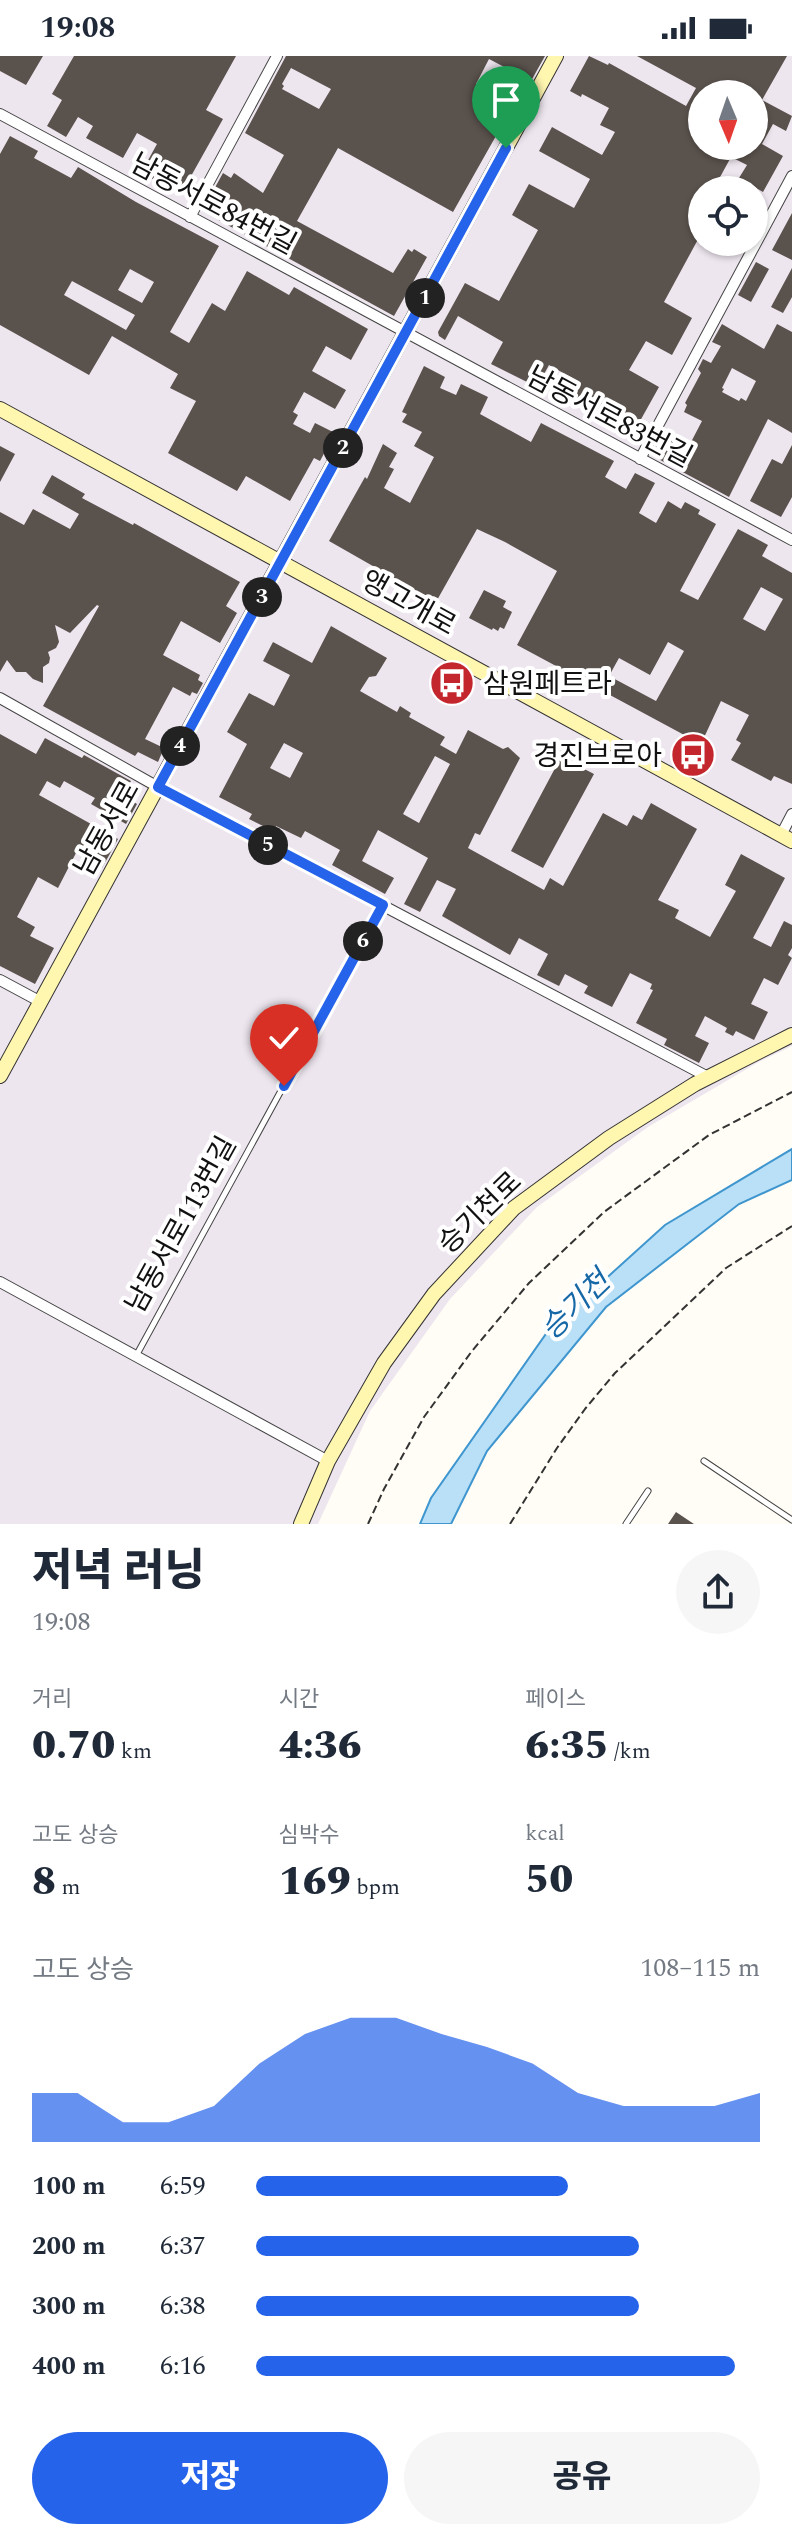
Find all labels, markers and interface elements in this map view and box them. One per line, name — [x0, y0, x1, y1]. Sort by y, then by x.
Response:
text: 19:08 — [40, 5, 115, 51]
pin — [472, 66, 540, 148]
icon: arrive — [484, 78, 528, 122]
north arrow — [688, 80, 768, 160]
map controls — [688, 80, 768, 256]
street label: 남동서로84번길 — [123, 142, 304, 266]
button: locate — [688, 176, 768, 256]
pin: 1 — [405, 278, 445, 318]
text: 1 — [419, 281, 431, 314]
street label: 남동서로83번길 — [519, 355, 700, 479]
pin: 2 — [323, 428, 363, 468]
text: 2 — [337, 431, 349, 464]
street label: 앵고개로 — [353, 560, 464, 647]
pin: 3 — [242, 577, 282, 617]
text: 3 — [256, 580, 268, 613]
bus stop icon: 삼원페트라 — [428, 659, 476, 707]
place label: 삼원페트라 — [483, 663, 612, 706]
pin: 4 — [160, 726, 200, 766]
text: 4 — [174, 729, 186, 762]
bus stop icon: 경진브로아 — [669, 731, 717, 779]
place label: 경진브로아 — [533, 735, 662, 778]
street label: 남동서로 — [64, 773, 151, 884]
pin: 5 — [248, 825, 288, 865]
text: 5 — [262, 828, 274, 861]
pin: 6 — [343, 921, 383, 961]
text: 6 — [357, 924, 369, 957]
pin — [250, 1004, 318, 1086]
icon: check — [262, 1016, 306, 1060]
street label: 남동서로113번길 — [115, 1128, 248, 1321]
street label: 승기천로 — [428, 1162, 532, 1264]
water label: 승기천 — [530, 1258, 624, 1351]
text: 저녁 러닝 — [32, 1538, 205, 1605]
button: share — [676, 1550, 760, 1634]
text: 19:08 — [32, 1602, 91, 1642]
text: 거리 — [32, 1683, 72, 1716]
text: 시간 — [279, 1683, 319, 1716]
text: 페이스 — [525, 1683, 586, 1716]
text: 0.70 — [32, 1716, 115, 1777]
text: 4:36 — [279, 1716, 362, 1777]
text: 6:35 — [525, 1716, 609, 1777]
text: km — [115, 1735, 152, 1768]
text: /km — [609, 1735, 651, 1768]
text: kcal — [525, 1817, 565, 1850]
text: 고도 상승 — [32, 1819, 118, 1852]
text: 심박수 — [279, 1819, 339, 1852]
text: 50 — [525, 1850, 573, 1911]
text: 8 — [32, 1852, 56, 1913]
text: 169 — [279, 1852, 351, 1913]
text: m — [56, 1871, 80, 1904]
text: bpm — [351, 1871, 400, 1904]
text: 108–115 m — [640, 1948, 760, 1988]
text: 고도 상승 — [32, 1950, 134, 1990]
text: 100 m — [32, 2166, 106, 2206]
text: 6:59 — [160, 2166, 206, 2206]
text: 200 m — [32, 2226, 106, 2266]
text: 6:37 — [160, 2226, 206, 2266]
text: 300 m — [32, 2286, 106, 2326]
text: 6:38 — [160, 2286, 206, 2326]
text: 400 m — [32, 2346, 106, 2386]
text: 6:16 — [160, 2346, 206, 2386]
button: 저장 — [32, 2432, 388, 2524]
button: 공유 — [404, 2432, 760, 2524]

